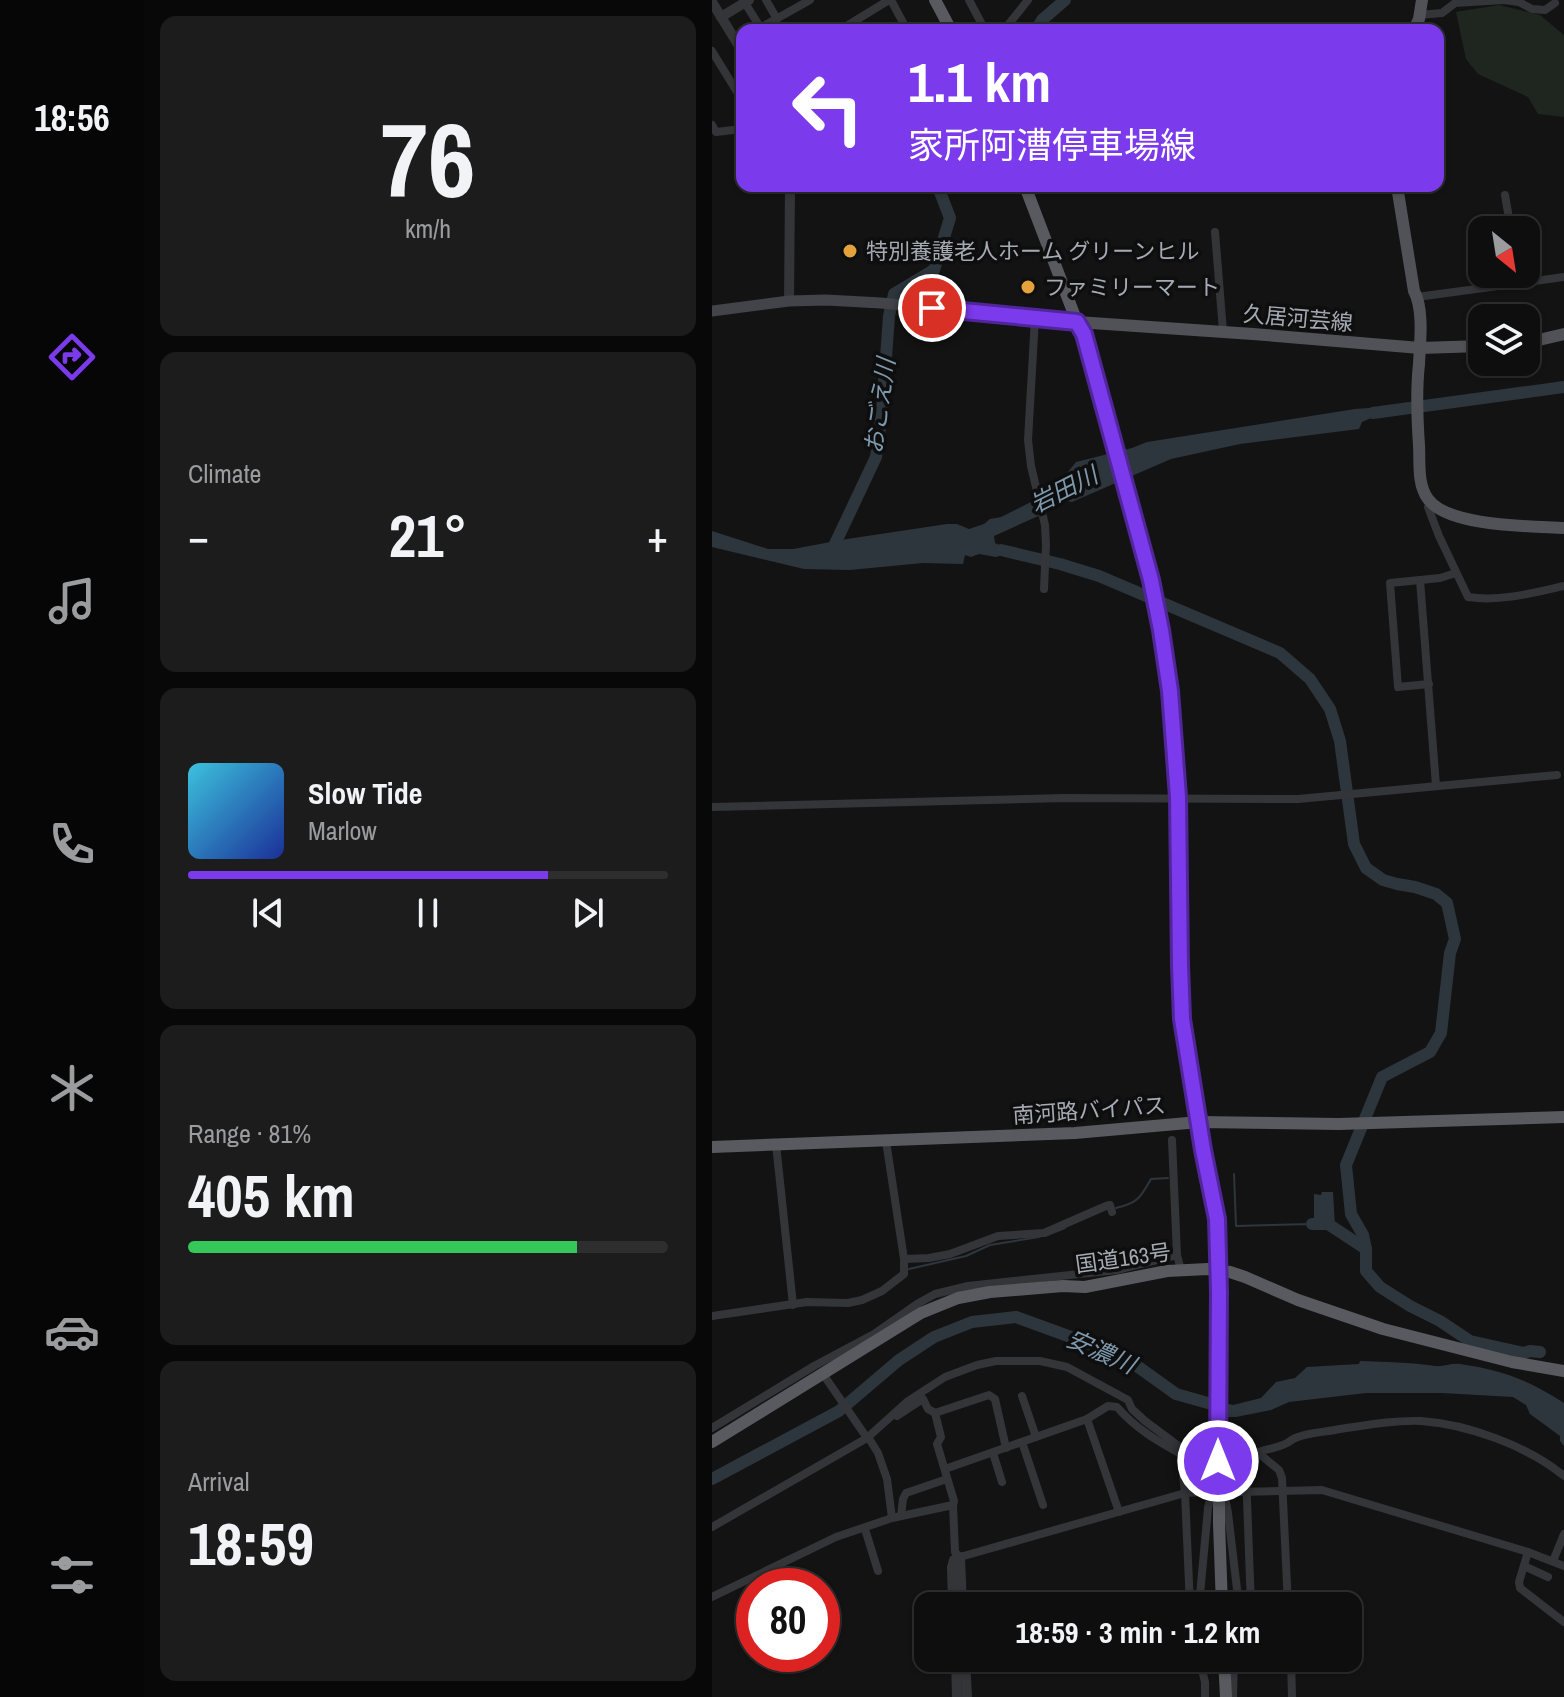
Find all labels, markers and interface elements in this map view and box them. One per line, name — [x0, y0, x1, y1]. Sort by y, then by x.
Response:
text: 1.1 km — [908, 44, 1051, 119]
icon: left — [776, 56, 880, 160]
text: 76 — [381, 89, 475, 229]
text: 18:56 — [34, 94, 110, 142]
text: 家所阿漕停車場線 — [908, 121, 1196, 169]
text: km/h — [405, 211, 451, 246]
north arrow — [1468, 216, 1540, 288]
map controls — [1468, 216, 1540, 376]
place label: 特別養護老人ホーム グリーンヒル — [866, 236, 1199, 266]
marker: 特別養護老人ホーム グリーンヒル — [841, 242, 859, 260]
place label: ファミリーマート — [1044, 272, 1220, 302]
pin — [898, 274, 966, 342]
marker: ファミリーマート — [1019, 278, 1037, 296]
icon: arrive — [910, 286, 954, 330]
street label: 久居河芸線 — [1242, 298, 1354, 338]
button: layers — [1468, 304, 1540, 376]
icon: directions — [44, 329, 100, 385]
water label: おごえ川 — [856, 353, 902, 456]
text: Climate — [188, 456, 261, 491]
water label: 岩田川 — [1024, 457, 1106, 520]
text: 21° — [389, 495, 467, 576]
text: − — [188, 506, 209, 566]
text: + — [647, 506, 668, 566]
icon: music — [44, 573, 100, 629]
text: Slow Tide — [308, 773, 422, 813]
text: Marlow — [308, 813, 377, 848]
icon: phone — [44, 816, 100, 872]
icon: previous — [246, 891, 290, 935]
icon: pause — [406, 891, 450, 935]
icon: next — [566, 891, 610, 935]
icon: climate — [44, 1060, 100, 1116]
street label: 南河路バイパス — [1011, 1090, 1167, 1130]
text: Range · 81% — [188, 1116, 311, 1151]
text: 405 km — [188, 1155, 355, 1236]
street label: 国道163号 — [1073, 1236, 1173, 1280]
icon: car — [44, 1304, 100, 1360]
water label: 安濃川 — [1062, 1322, 1144, 1382]
position arrow — [1176, 1419, 1260, 1503]
text: Arrival — [188, 1464, 250, 1499]
text: 18:59 — [188, 1503, 314, 1584]
icon: filters — [44, 1547, 100, 1603]
speed limit sign: 80 — [736, 1568, 840, 1672]
text: 18:59 · 3 min · 1.2 km — [1016, 1612, 1260, 1652]

